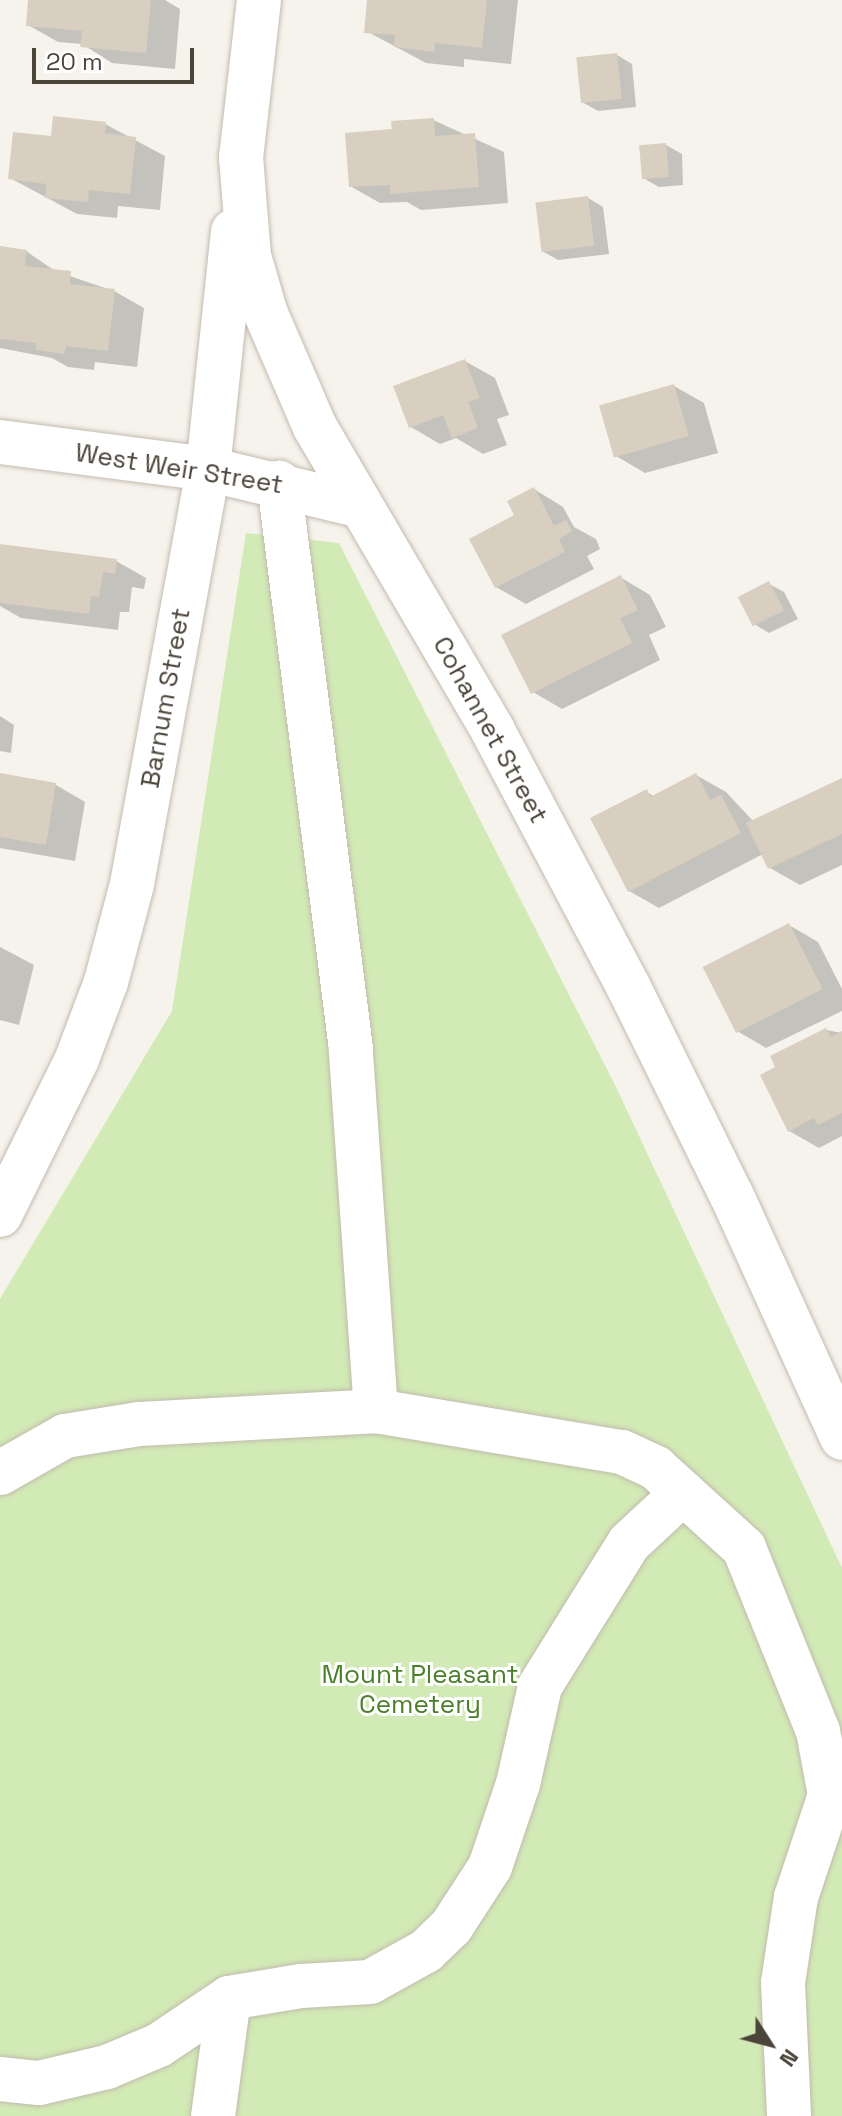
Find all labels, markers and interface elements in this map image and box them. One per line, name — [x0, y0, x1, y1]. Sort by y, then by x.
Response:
scale bar — [36, 32, 198, 82]
text: 20 m — [46, 46, 103, 77]
street label: West Weir Street — [73, 437, 285, 501]
street label: Barnum Street — [135, 606, 197, 790]
street label: Cohannet Street — [426, 631, 554, 829]
park label: Mount Pleasant Cemetery — [321, 1659, 519, 1720]
north arrow — [730, 2004, 810, 2084]
text: N — [774, 2044, 805, 2072]

